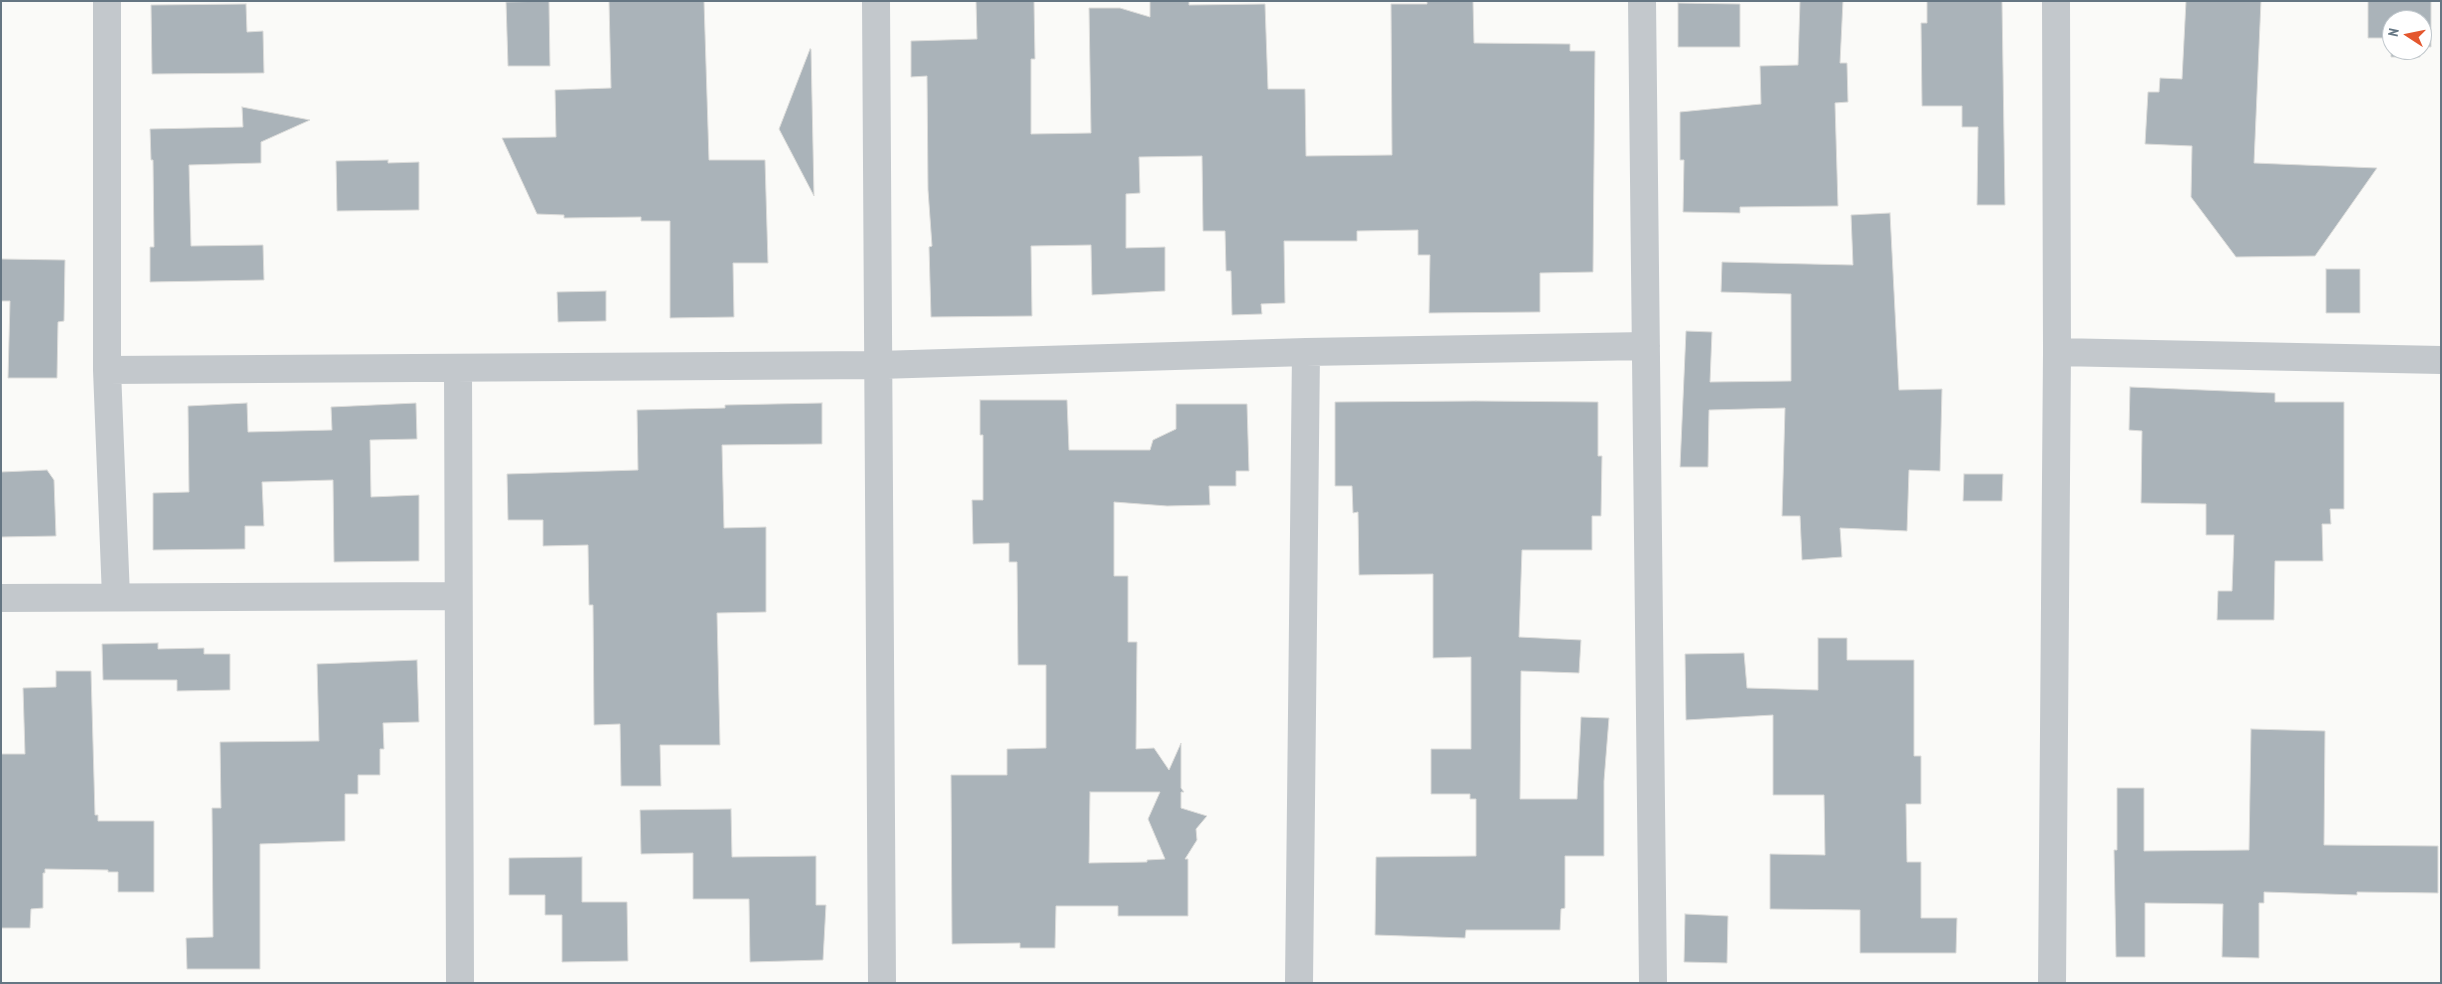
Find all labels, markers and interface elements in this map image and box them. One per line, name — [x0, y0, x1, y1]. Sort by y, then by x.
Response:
north arrow — [2382, 10, 2432, 60]
text: N — [2384, 27, 2403, 38]

